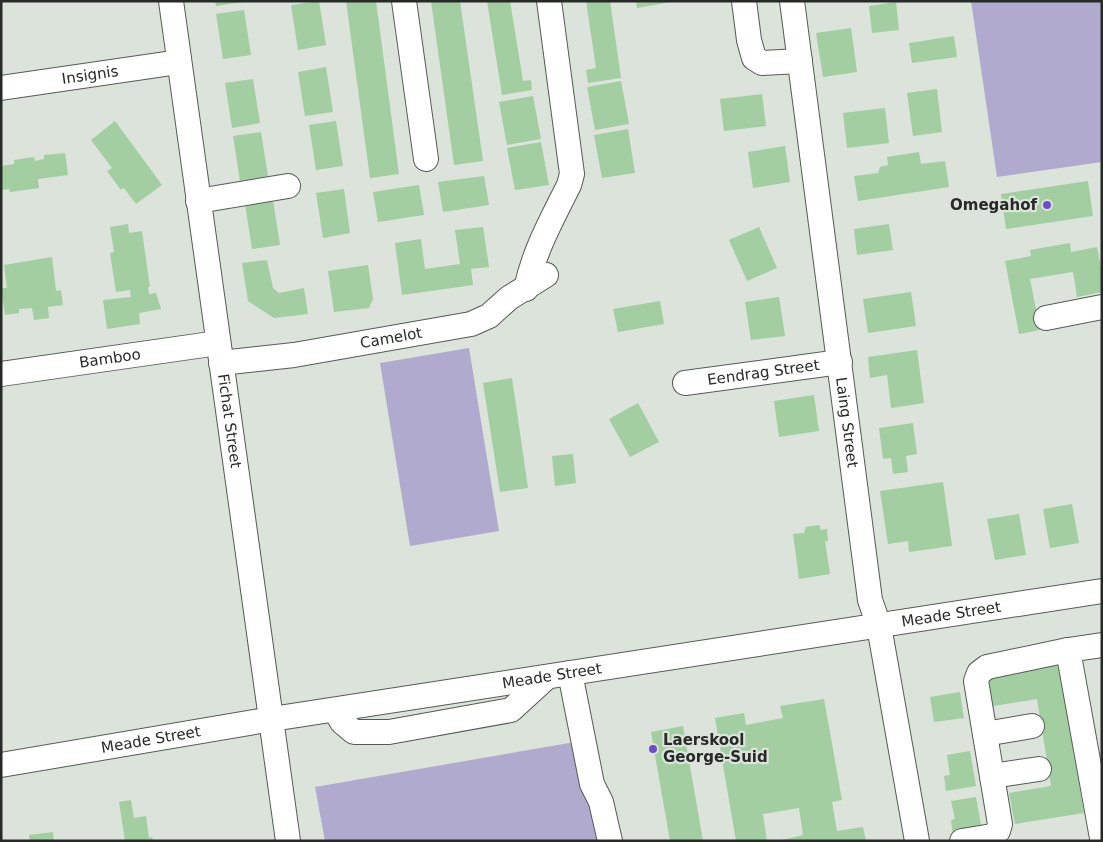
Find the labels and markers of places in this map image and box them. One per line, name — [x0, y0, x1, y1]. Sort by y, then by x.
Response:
place label: Omegahof — [950, 196, 1037, 214]
marker: Omegahof — [1041, 199, 1053, 211]
place label: Laerskool George-Suid — [663, 731, 768, 766]
marker: Laerskool George-Suid — [647, 743, 659, 755]

